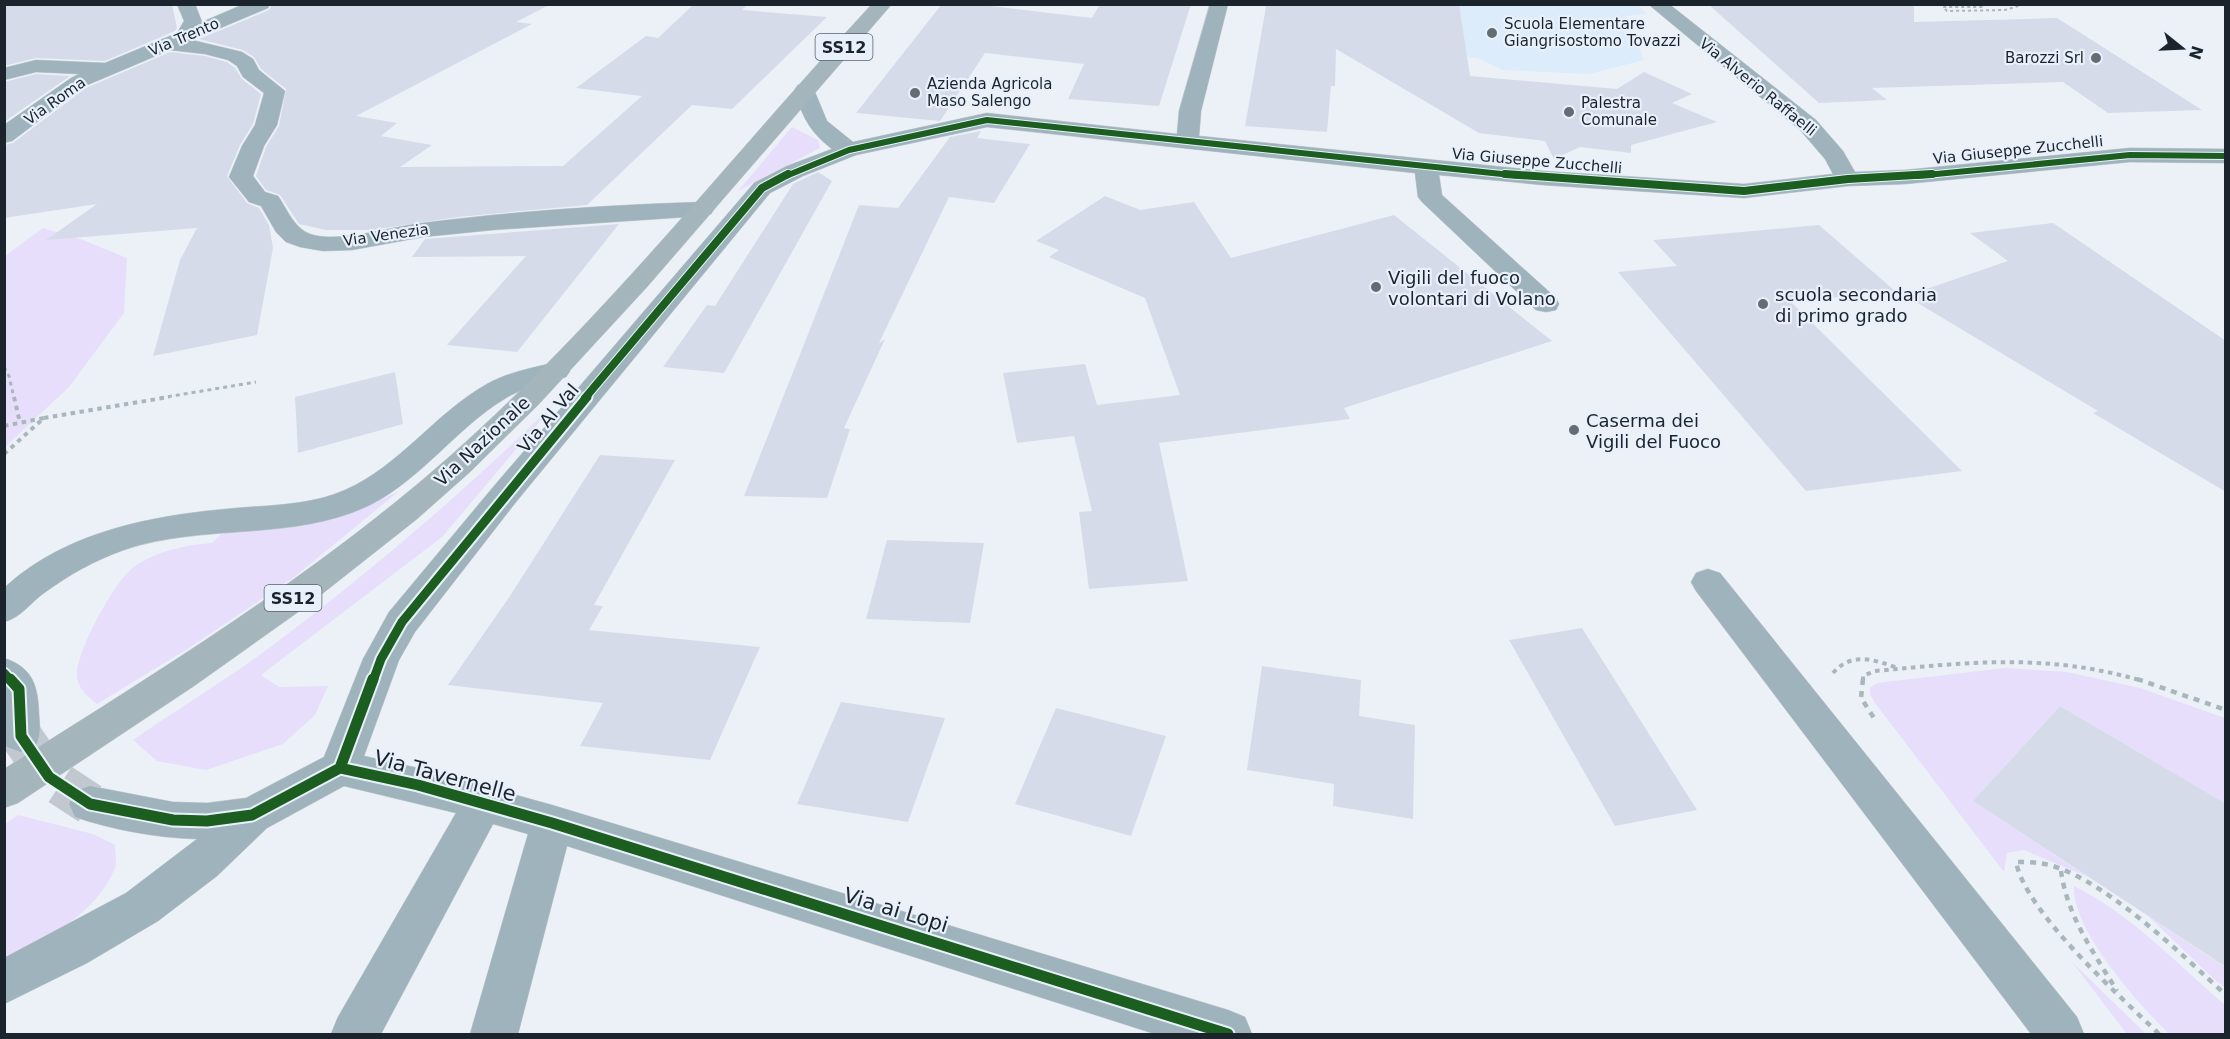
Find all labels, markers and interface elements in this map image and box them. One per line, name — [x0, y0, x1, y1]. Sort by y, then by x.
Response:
street label: Via Trento — [146, 14, 222, 60]
place label: Scuola Elementare Giangrisostomo Tovazzi — [1504, 15, 1681, 50]
north arrow — [2152, 18, 2212, 78]
marker: Scuola Elementare Giangrisostomo Tovazzi — [1485, 26, 1499, 40]
road number: SS12 — [816, 34, 872, 60]
street label: Via Alverio Raffaelli — [1696, 34, 1820, 140]
text: N — [2185, 43, 2207, 62]
place label: Barozzi Srl — [2005, 49, 2084, 67]
marker: Barozzi Srl — [2089, 51, 2103, 65]
street label: Via Roma — [21, 73, 89, 129]
place label: Azienda Agricola Maso Salengo — [927, 75, 1052, 110]
marker: Azienda Agricola Maso Salengo — [908, 86, 922, 100]
place label: Palestra Comunale — [1581, 94, 1657, 129]
marker: Palestra Comunale — [1562, 105, 1576, 119]
street label: Via Giuseppe Zucchelli — [1932, 132, 2104, 168]
street label: Via Giuseppe Zucchelli — [1451, 145, 1623, 177]
street label: Via Venezia — [342, 220, 430, 250]
place label: Vigili del fuoco volontari di Volano — [1388, 267, 1556, 309]
marker: Vigili del fuoco volontari di Volano — [1369, 280, 1383, 294]
place label: scuola secondaria di primo grado — [1775, 284, 1937, 326]
marker: scuola secondaria di primo grado — [1756, 297, 1770, 311]
street label: Via Al Val — [513, 379, 583, 457]
street label: Via Nazionale — [430, 392, 534, 490]
place label: Caserma dei Vigili del Fuoco — [1586, 410, 1721, 452]
marker: Caserma dei Vigili del Fuoco — [1567, 423, 1581, 437]
road number: SS12 — [264, 585, 322, 611]
street label: Via Tavernelle — [371, 746, 519, 806]
street label: Via ai Lopi — [841, 883, 951, 937]

